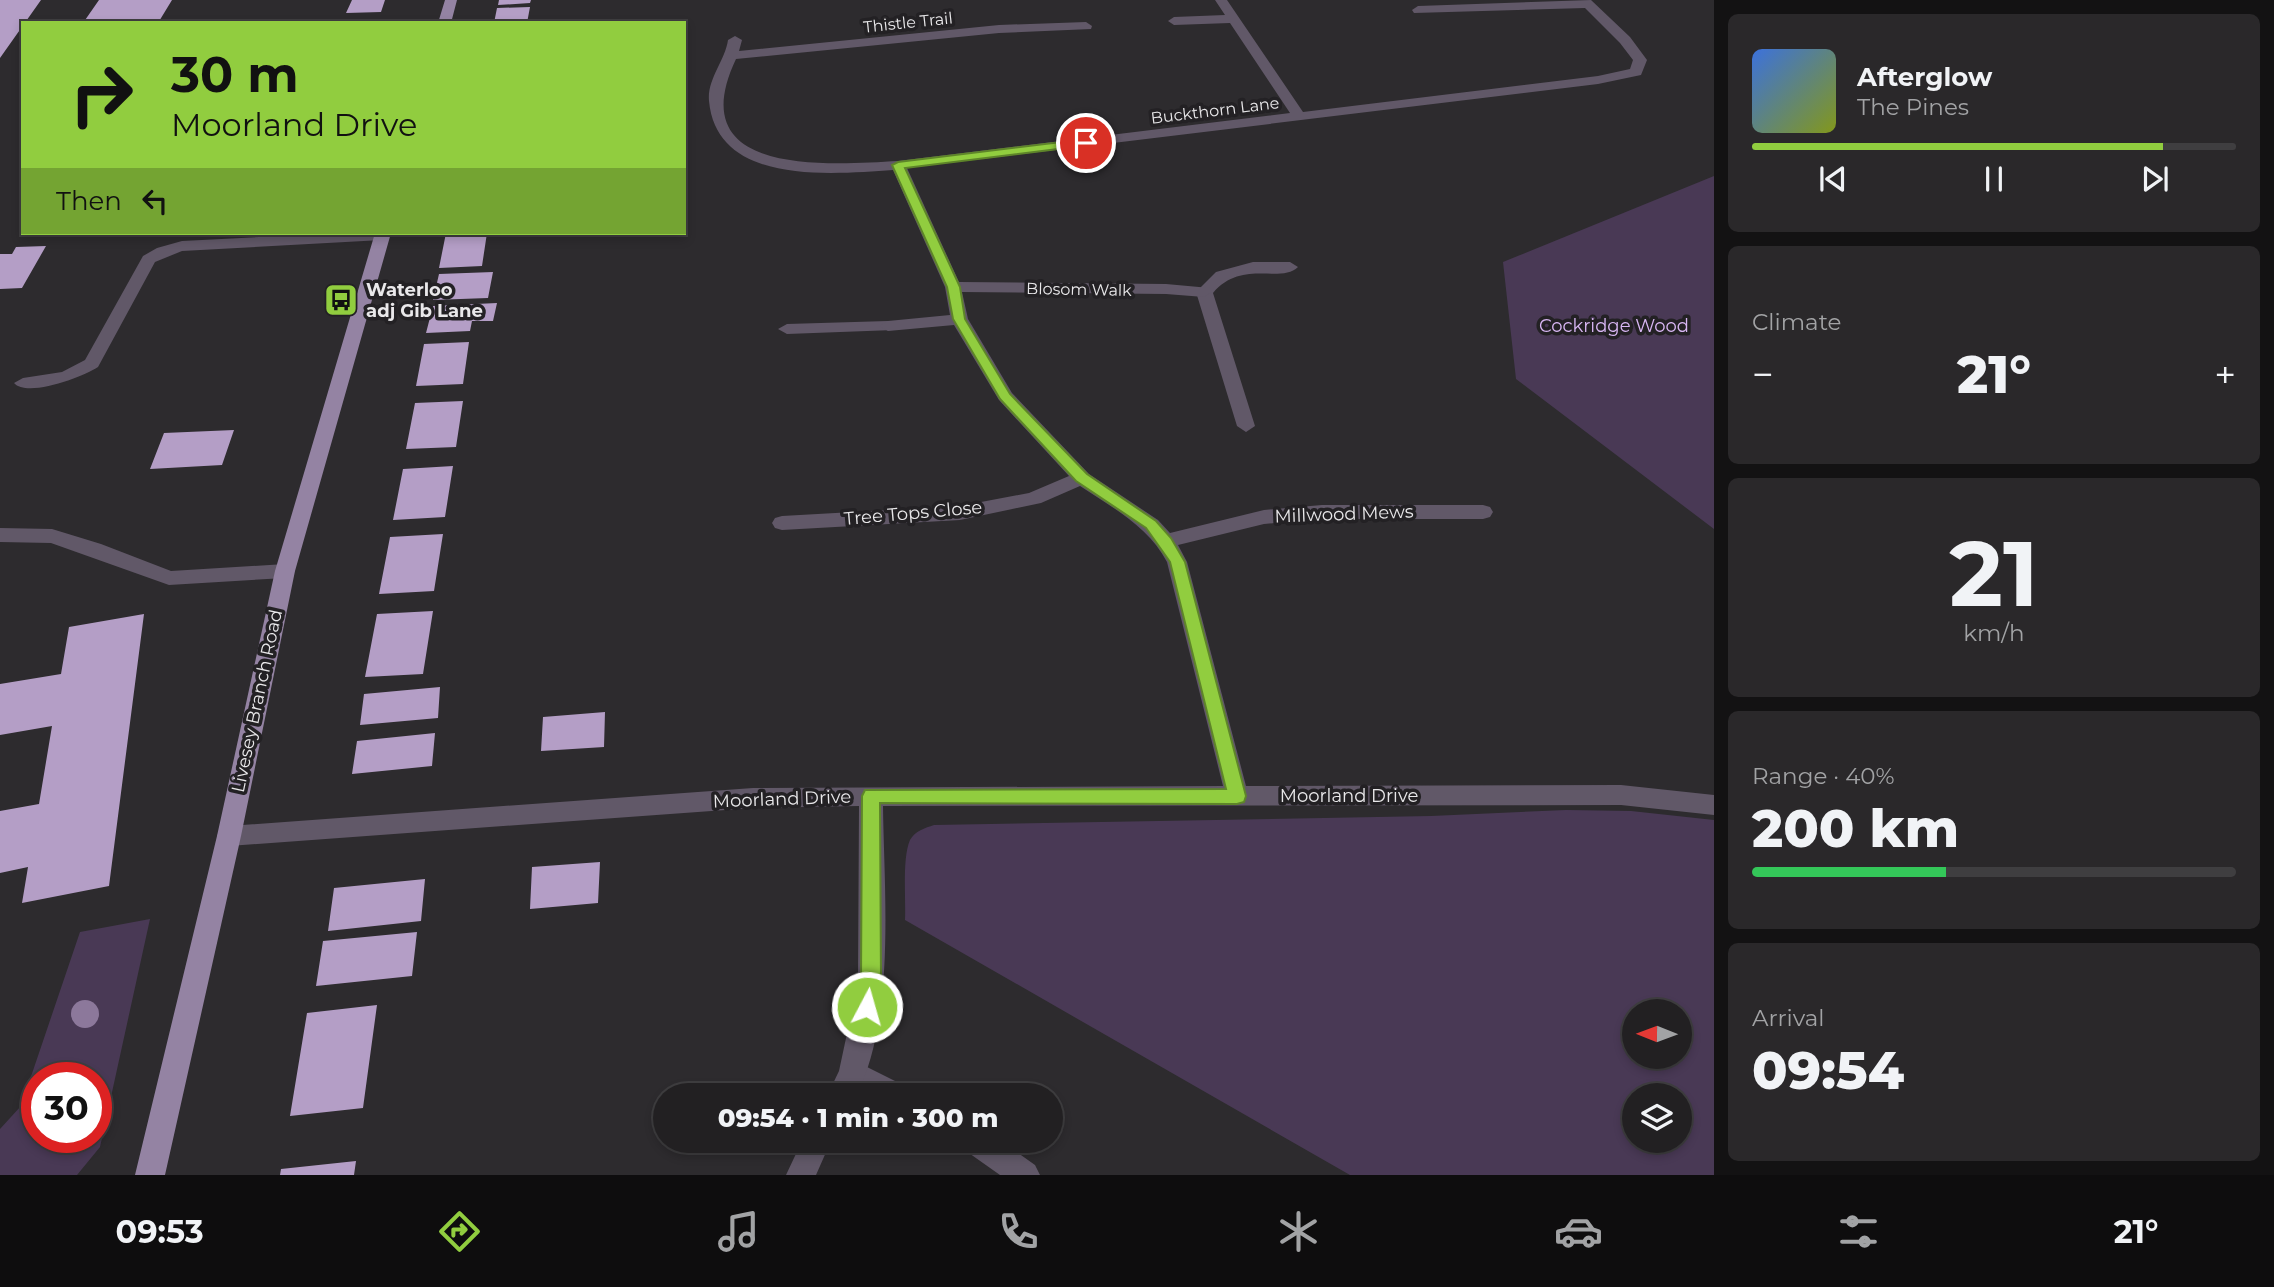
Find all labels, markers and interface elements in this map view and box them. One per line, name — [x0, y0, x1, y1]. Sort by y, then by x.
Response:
street label: Thistle Trail — [863, 8, 954, 37]
text: 30 m — [171, 45, 299, 104]
icon: right — [56, 49, 147, 140]
text: Afterglow — [1857, 61, 1992, 93]
street label: Buckthorn Lane — [1150, 93, 1280, 128]
text: The Pines — [1857, 93, 1969, 121]
text: Moorland Drive — [171, 105, 417, 144]
pin — [1056, 113, 1116, 173]
icon: arrive — [1067, 124, 1105, 162]
icon: previous — [1814, 160, 1852, 198]
icon: pause — [1975, 160, 2013, 198]
icon: next — [2136, 160, 2174, 198]
icon: left — [136, 182, 174, 220]
text: Then — [56, 185, 122, 217]
place label: Waterloo adj Gib Lane — [366, 279, 483, 322]
street label: Blosom Walk — [1026, 279, 1132, 300]
bus stop icon: Waterloo adj Gib Lane — [322, 281, 360, 319]
text: Climate — [1752, 308, 1841, 336]
park label: Cockridge Wood — [1539, 315, 1689, 337]
text: 21° — [1957, 343, 2031, 406]
text: − — [1752, 351, 1774, 398]
text: + — [2214, 351, 2236, 398]
street label: Tree Tops Close — [843, 496, 983, 530]
street label: Millwood Mews — [1274, 501, 1414, 527]
text: 21 — [1949, 518, 2039, 629]
street label: Livesey Branch Road — [227, 607, 287, 795]
text: km/h — [1963, 619, 2025, 647]
text: Range · 40% — [1752, 762, 1895, 790]
street label: Moorland Drive — [1280, 785, 1418, 807]
street label: Moorland Drive — [712, 786, 852, 812]
text: 200 km — [1752, 797, 1959, 860]
position arrow — [830, 970, 904, 1044]
north arrow — [1622, 999, 1692, 1069]
map controls — [1622, 999, 1692, 1153]
text: Arrival — [1752, 1004, 1825, 1032]
text: 09:54 — [1752, 1039, 1904, 1102]
speed limit sign: 30 — [21, 1062, 112, 1153]
button: layers — [1622, 1083, 1692, 1153]
text: 09:54 · 1 min · 300 m — [718, 1102, 998, 1134]
icon: directions — [435, 1207, 484, 1256]
icon: music — [714, 1207, 763, 1256]
icon: phone — [994, 1207, 1043, 1256]
icon: climate — [1274, 1207, 1323, 1256]
icon: car — [1554, 1207, 1603, 1256]
icon: filters — [1834, 1207, 1883, 1256]
text: 09:53 — [115, 1212, 204, 1251]
text: 21° — [2114, 1212, 2158, 1251]

